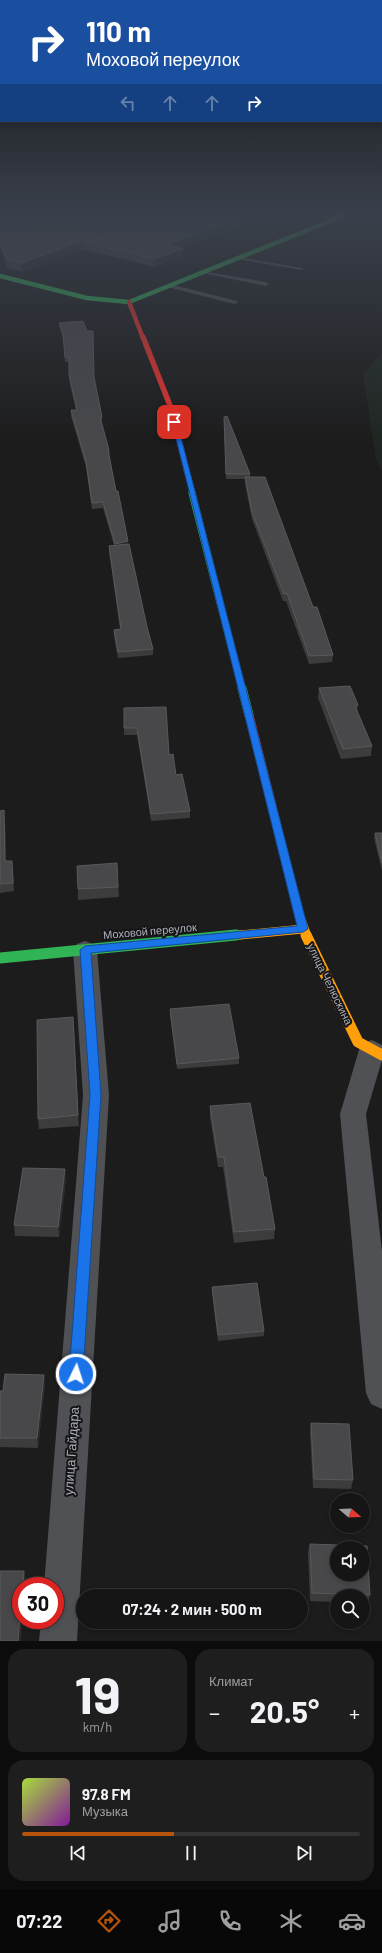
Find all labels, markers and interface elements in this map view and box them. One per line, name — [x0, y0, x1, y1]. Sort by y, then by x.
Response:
text: 110 m — [86, 14, 151, 48]
icon: right — [20, 16, 72, 68]
text: Моховой переулок — [86, 48, 240, 70]
icon: left — [117, 92, 139, 114]
icon: ahead — [159, 92, 181, 114]
icon: ahead — [201, 92, 223, 114]
icon: right — [243, 92, 265, 114]
pin — [157, 405, 191, 439]
icon: arrive — [163, 411, 185, 433]
street label: Моховой переулок — [103, 920, 197, 941]
street label: улица Челюскина — [305, 941, 356, 1027]
position arrow — [55, 1353, 97, 1395]
street label: улица Гайдара — [60, 1406, 82, 1496]
north arrow — [330, 1493, 370, 1533]
map controls — [330, 1493, 370, 1629]
button: sound — [330, 1541, 370, 1581]
speed limit sign: 30 — [12, 1577, 64, 1629]
button: search — [330, 1589, 370, 1629]
text: 07:24 · 2 мин · 500 m — [122, 1600, 262, 1618]
text: 19 — [74, 1662, 121, 1724]
text: Климат — [209, 1673, 253, 1689]
text: 20.5° — [250, 1693, 319, 1729]
text: − — [209, 1699, 220, 1725]
text: + — [349, 1699, 360, 1725]
text: km/h — [83, 1719, 112, 1735]
text: 97.8 FM — [82, 1785, 131, 1803]
text: Музыка — [82, 1803, 128, 1819]
icon: previous — [67, 1842, 89, 1864]
icon: pause — [180, 1842, 202, 1864]
icon: next — [293, 1842, 315, 1864]
icon: directions — [95, 1907, 123, 1935]
icon: music — [156, 1907, 184, 1935]
icon: phone — [216, 1907, 244, 1935]
icon: climate — [277, 1907, 305, 1935]
icon: car — [338, 1907, 366, 1935]
text: 07:22 — [16, 1910, 62, 1932]

